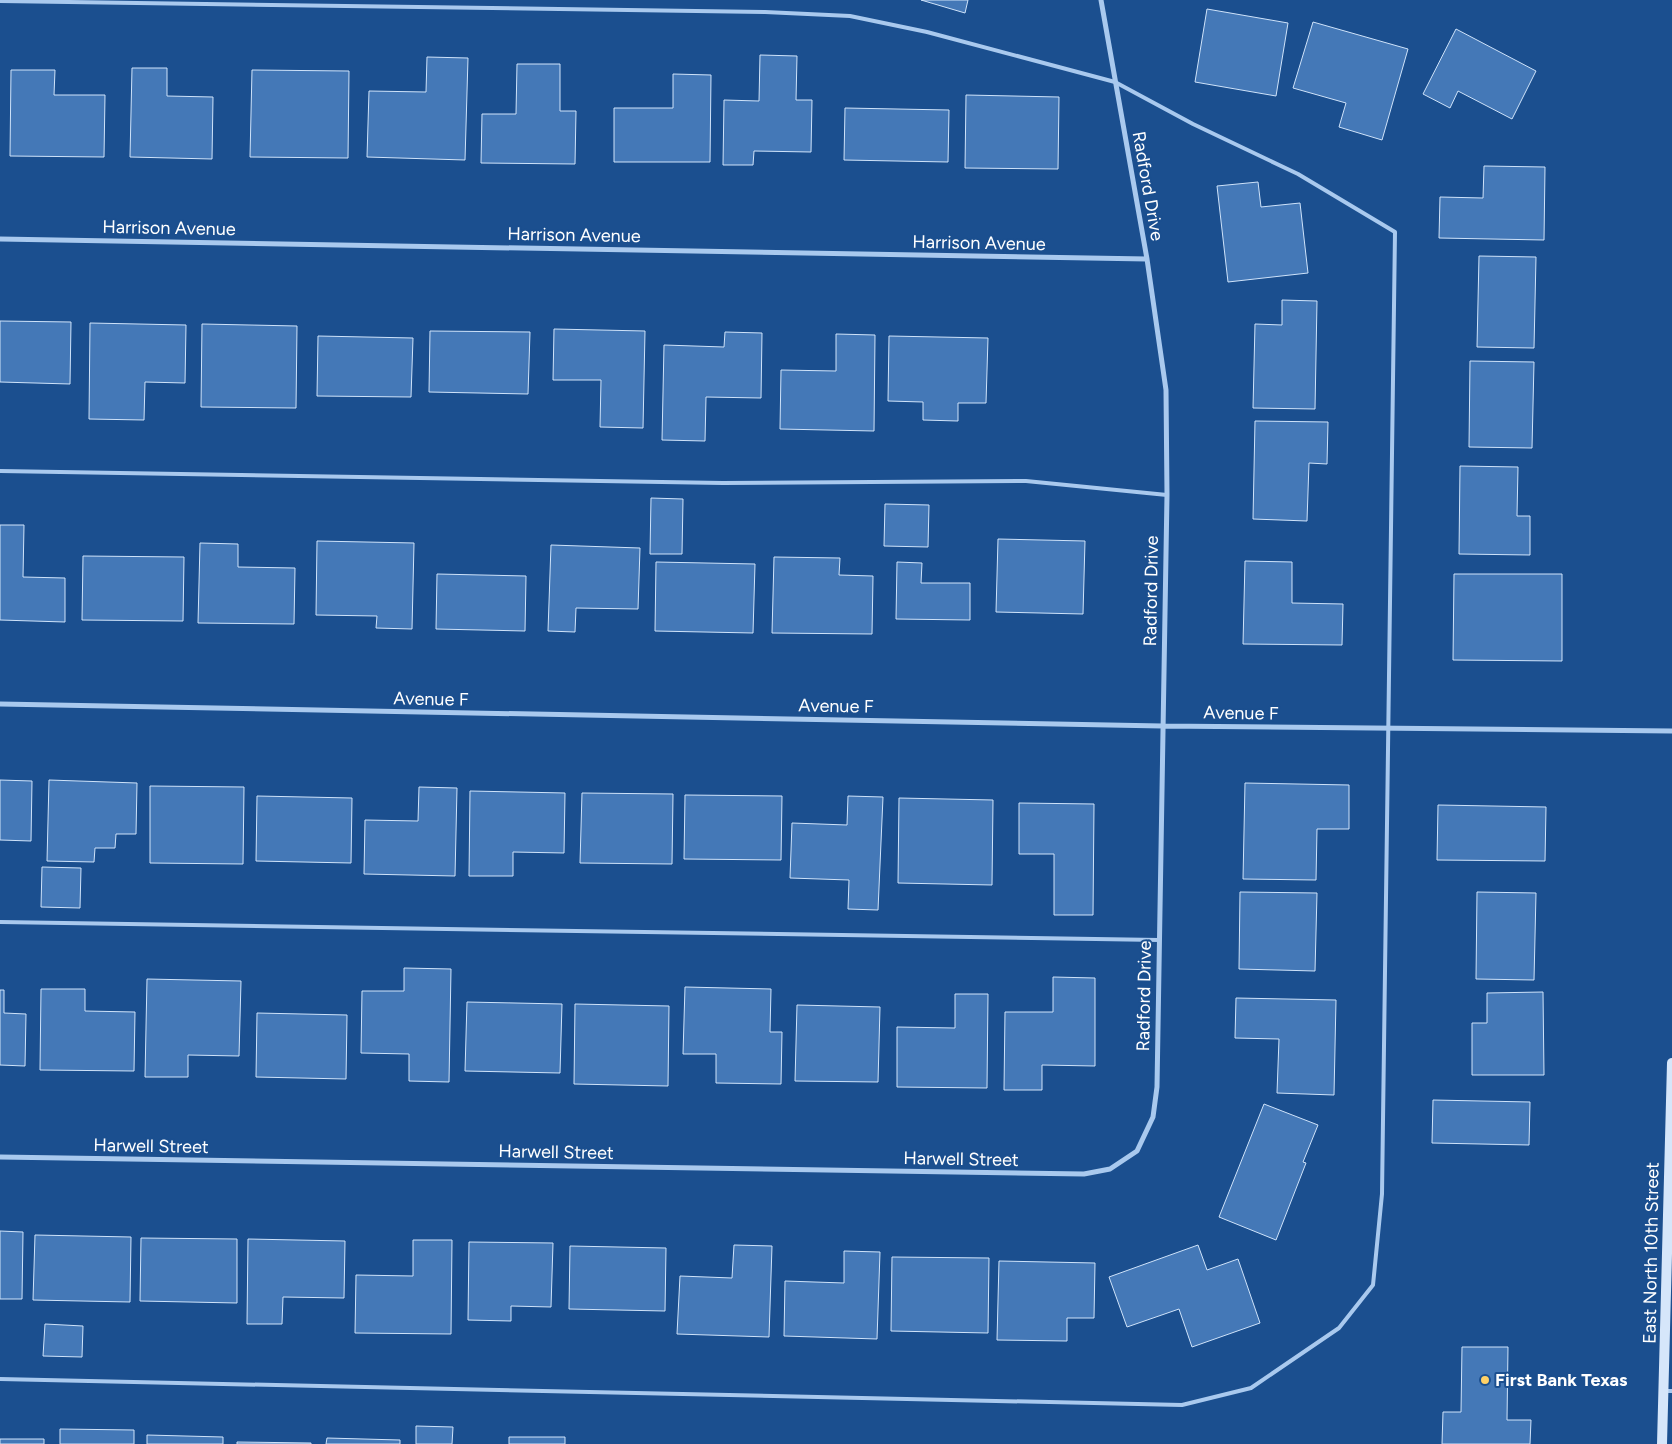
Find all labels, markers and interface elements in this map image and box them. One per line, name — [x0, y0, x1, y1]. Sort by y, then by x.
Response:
street label: Radford Drive — [1128, 130, 1168, 243]
street label: Harrison Avenue — [102, 216, 236, 240]
street label: Harrison Avenue — [507, 223, 641, 247]
street label: Harrison Avenue — [912, 231, 1046, 255]
street label: Radford Drive — [1139, 535, 1163, 647]
street label: Avenue F — [393, 687, 469, 711]
street label: Avenue F — [798, 694, 874, 718]
street label: Avenue F — [1203, 701, 1279, 725]
street label: Radford Drive — [1132, 940, 1156, 1052]
street label: Harwell Street — [93, 1134, 209, 1158]
street label: Harwell Street — [498, 1140, 614, 1164]
street label: Harwell Street — [903, 1147, 1019, 1171]
street label: East North 10th Street — [1638, 1162, 1664, 1344]
place label: First Bank Texas — [1495, 1369, 1628, 1391]
marker: First Bank Texas — [1479, 1374, 1491, 1386]

